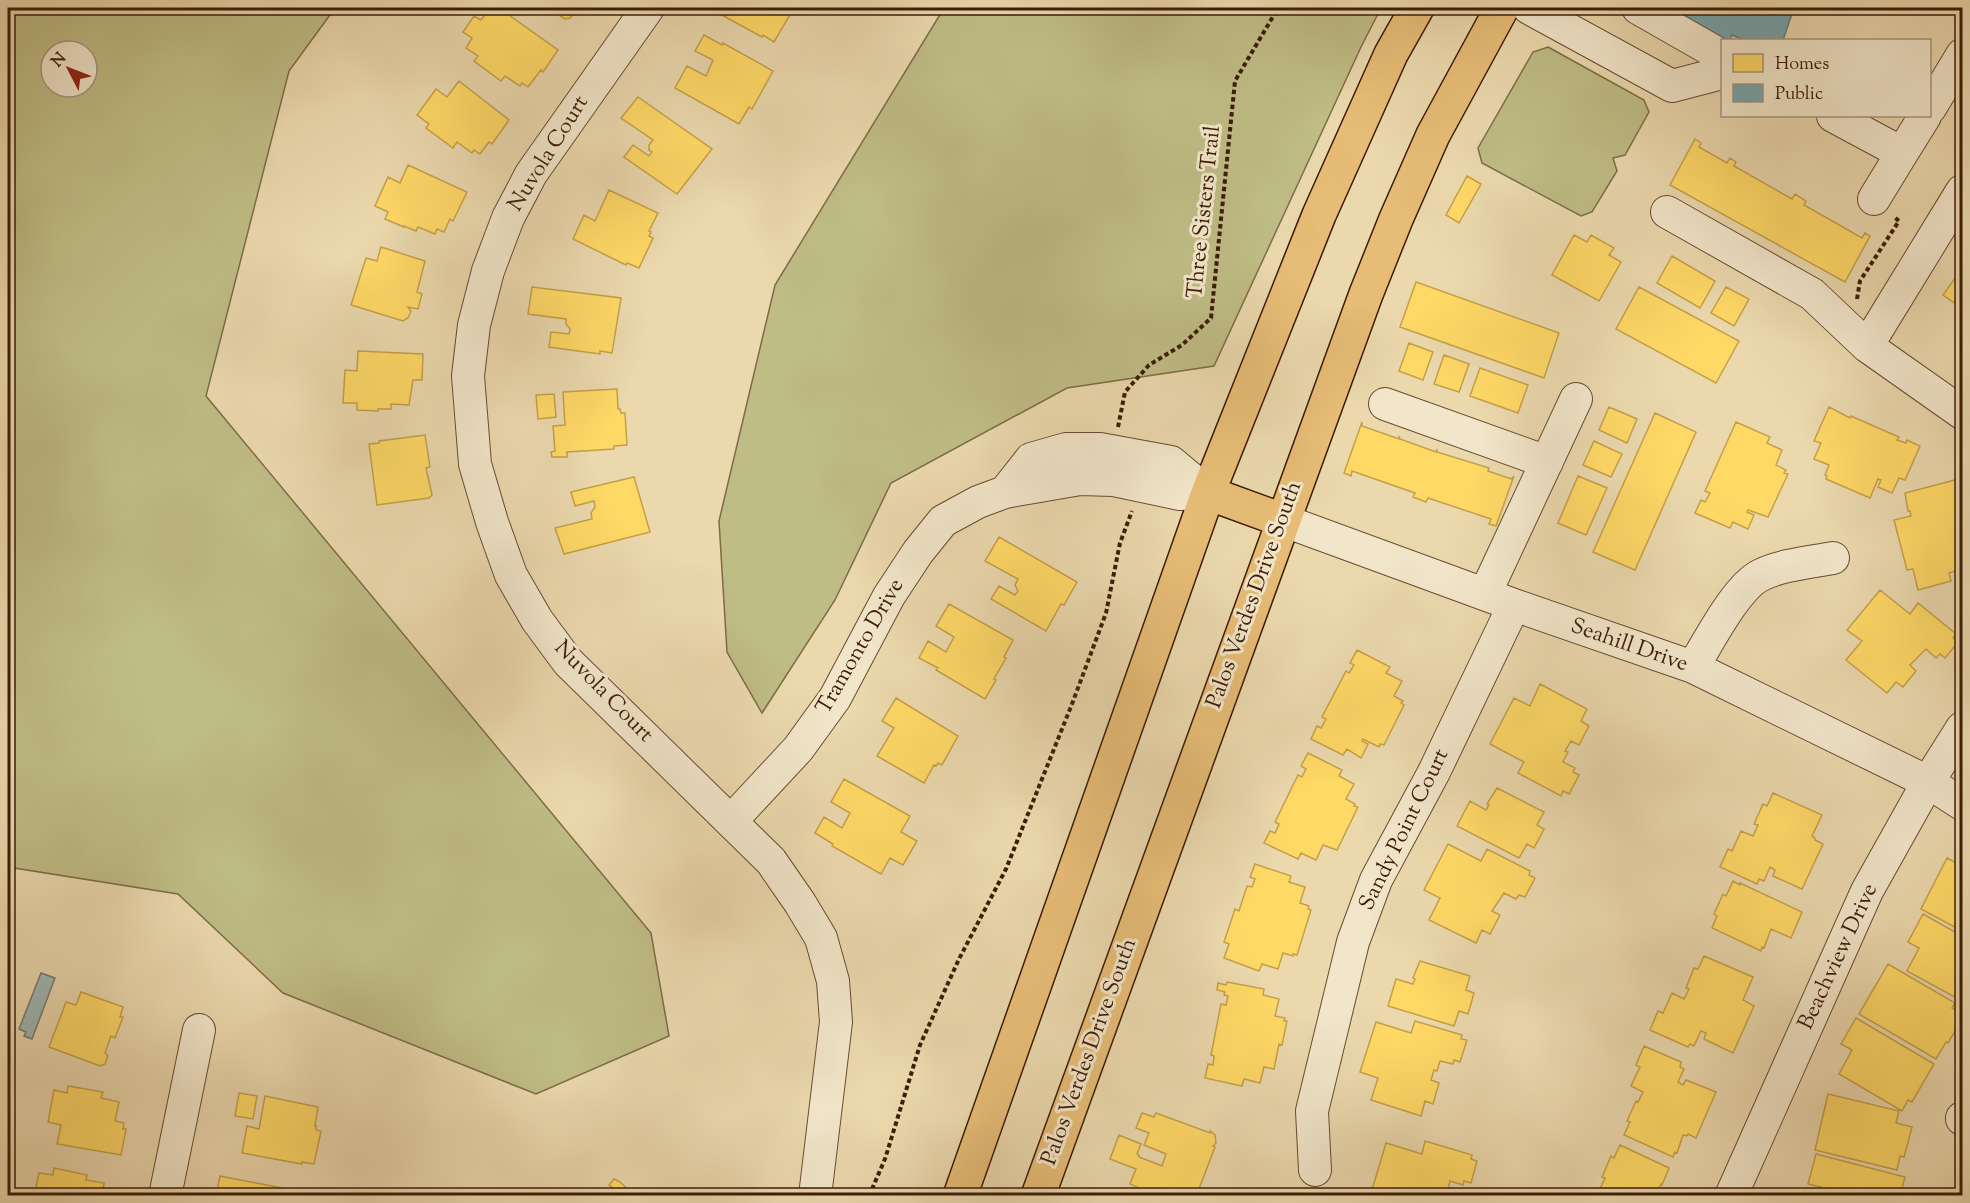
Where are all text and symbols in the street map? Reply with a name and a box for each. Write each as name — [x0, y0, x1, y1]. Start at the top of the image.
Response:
north arrow — [39, 39, 99, 99]
legend — [1721, 39, 1931, 117]
text: N — [47, 48, 73, 73]
text: Homes — [1775, 52, 1829, 78]
text: Public — [1775, 82, 1823, 108]
street label: Nuvola Court — [501, 89, 598, 218]
street label: Three Sisters Trail — [1180, 124, 1230, 300]
street label: Palos Verdes Drive South — [1199, 477, 1311, 713]
street label: Tramonto Drive — [809, 573, 913, 721]
street label: Seahill Drive — [1566, 611, 1692, 681]
street label: Nuvola Court — [546, 634, 661, 751]
street label: Sandy Point Court — [1352, 743, 1458, 916]
street label: Beachview Drive — [1791, 879, 1887, 1035]
street label: Palos Verdes Drive South — [1034, 934, 1146, 1170]

